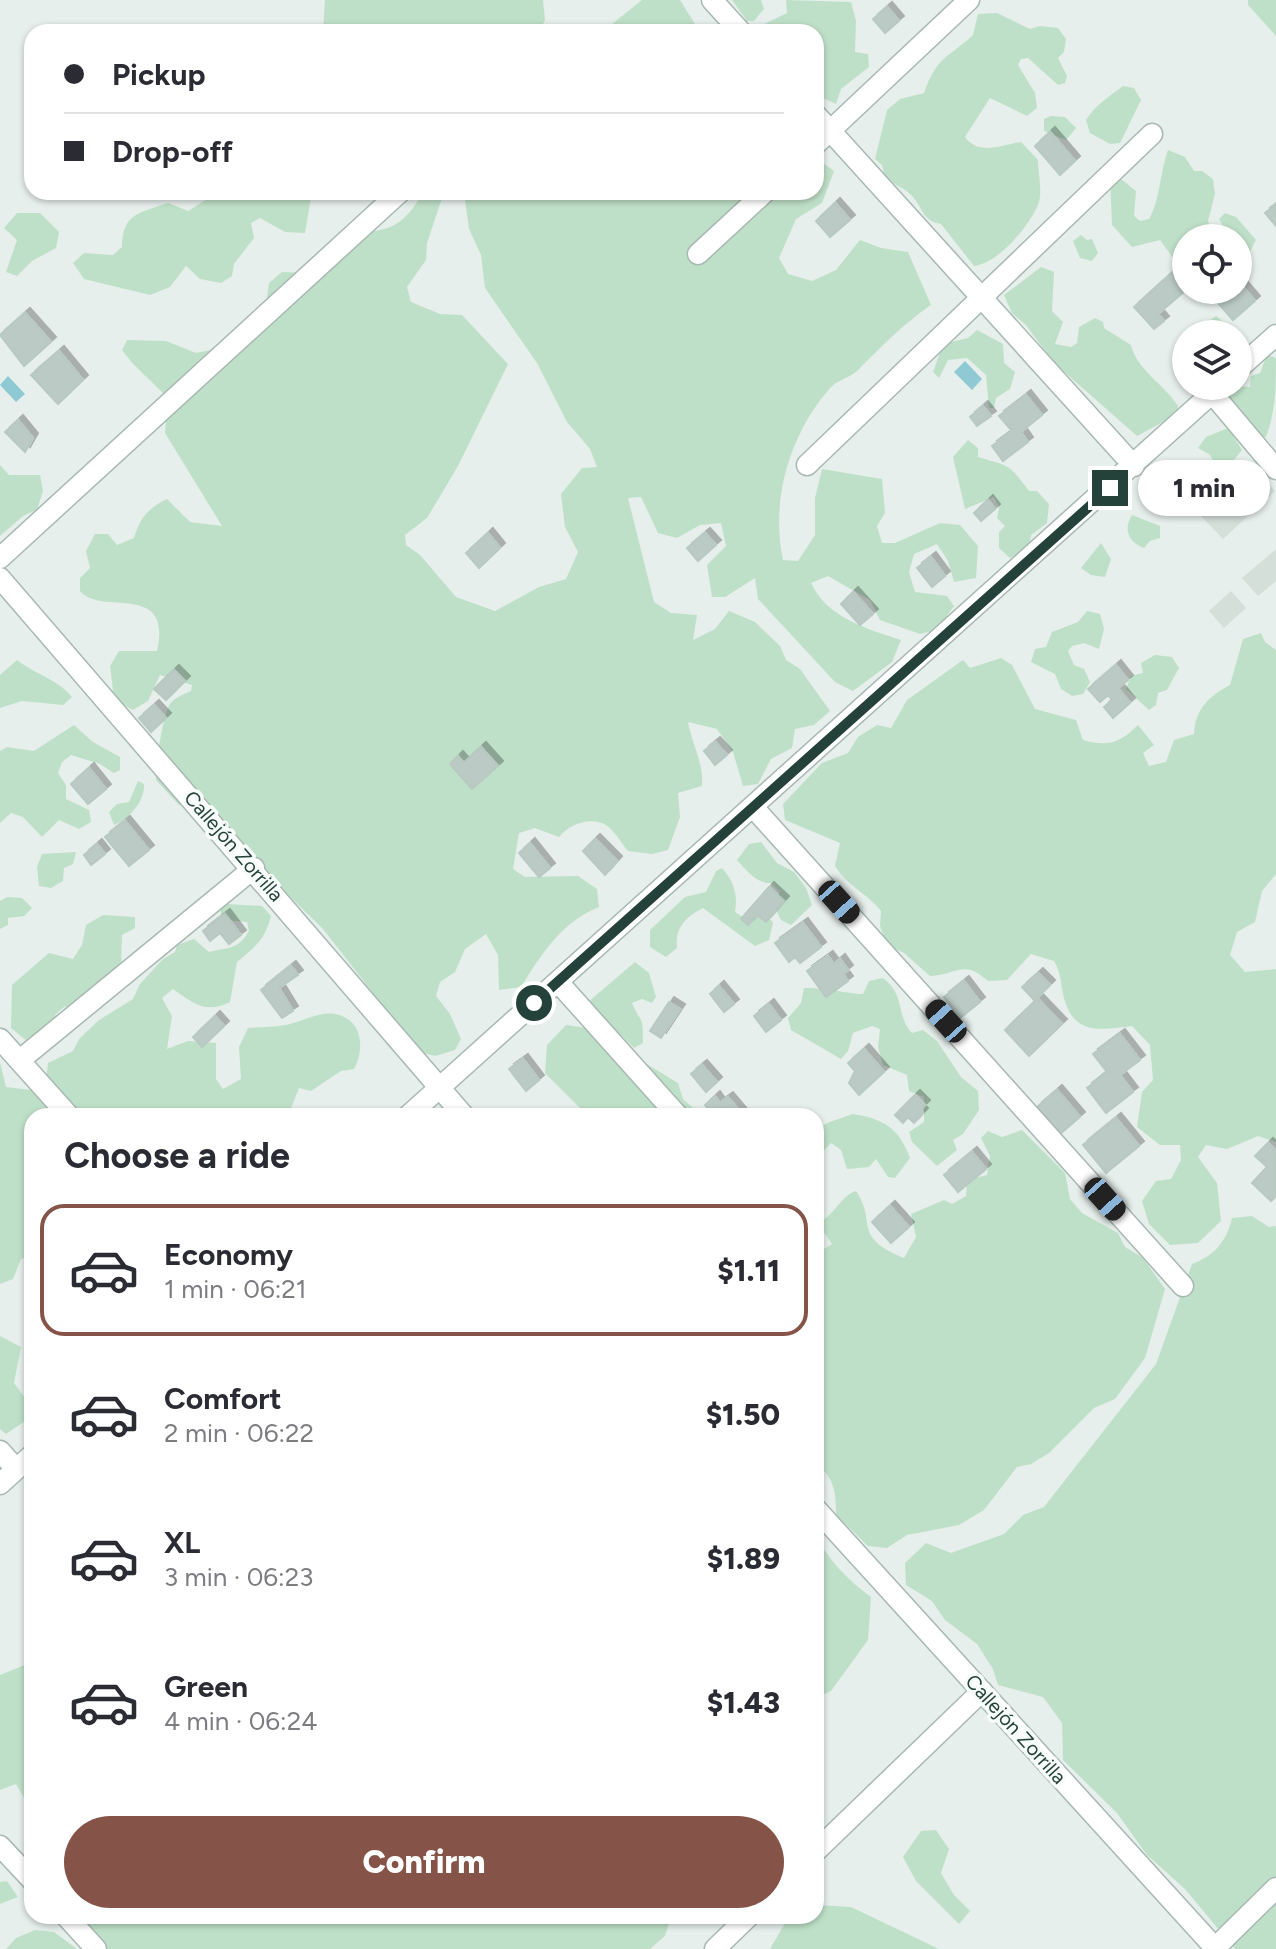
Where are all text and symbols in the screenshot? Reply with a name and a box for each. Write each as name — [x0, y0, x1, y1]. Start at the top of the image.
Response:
text: Pickup — [112, 56, 206, 93]
text: Drop-off — [112, 133, 233, 170]
map controls — [1172, 224, 1252, 400]
button: locate — [1172, 224, 1252, 304]
button: layers — [1172, 320, 1252, 400]
callout: 1 min — [1138, 460, 1270, 516]
route end — [1092, 470, 1128, 506]
text: 1 min — [1173, 472, 1235, 504]
street label: Callejón Zorrilla — [179, 786, 289, 906]
car — [814, 876, 864, 928]
route start — [516, 985, 552, 1021]
car — [921, 995, 971, 1047]
text: Choose a ride — [64, 1134, 290, 1177]
car — [1080, 1173, 1130, 1225]
icon: car — [68, 1234, 140, 1306]
text: Economy — [164, 1236, 293, 1273]
text: $1.11 — [717, 1252, 780, 1289]
text: 1 min · 06:21 — [164, 1273, 307, 1305]
icon: car — [68, 1378, 140, 1450]
text: Comfort — [164, 1380, 282, 1417]
text: $1.50 — [706, 1396, 780, 1433]
text: 2 min · 06:22 — [164, 1417, 314, 1449]
icon: car — [68, 1522, 140, 1594]
text: XL — [164, 1524, 200, 1561]
text: $1.89 — [707, 1540, 780, 1577]
text: 3 min · 06:23 — [164, 1561, 313, 1593]
icon: car — [68, 1666, 140, 1738]
text: Green — [164, 1668, 248, 1705]
street label: Callejón Zorrilla — [961, 1669, 1071, 1789]
text: $1.43 — [707, 1684, 780, 1721]
text: 4 min · 06:24 — [164, 1705, 317, 1737]
button: Confirm — [64, 1816, 784, 1908]

